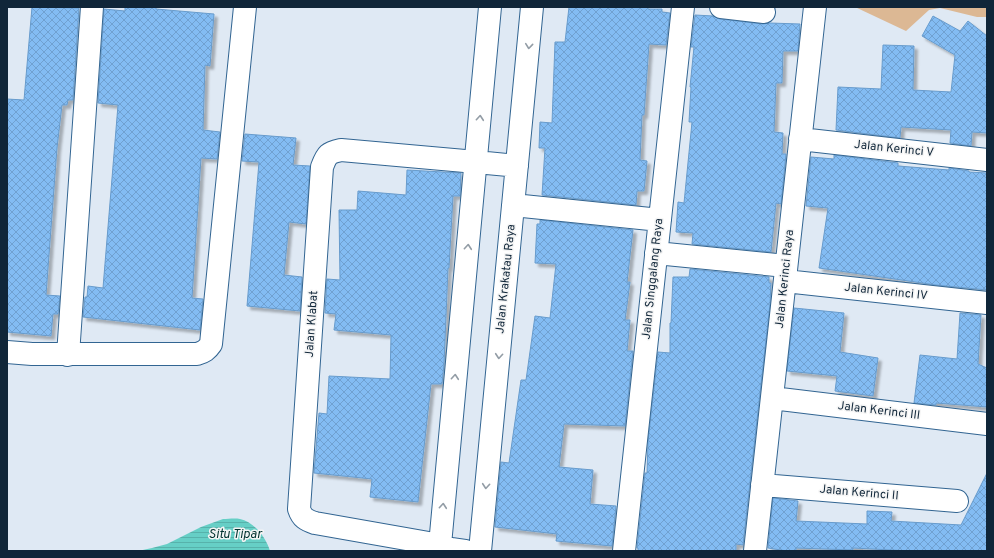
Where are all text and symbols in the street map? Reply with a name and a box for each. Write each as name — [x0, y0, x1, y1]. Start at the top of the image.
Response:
one-way arrow — [524, 43, 533, 49]
one-way arrow — [475, 115, 484, 121]
street label: Jalan Kerinci V — [853, 137, 935, 161]
street label: Jalan Singgalang Raya — [639, 218, 667, 340]
street label: Jalan Krakatau Raya — [492, 224, 520, 334]
street label: Jalan Kerinci Raya — [772, 229, 798, 329]
one-way arrow — [463, 244, 472, 250]
street label: Jalan Kerinci IV — [843, 280, 929, 304]
street label: Jalan Klabat — [302, 290, 322, 358]
one-way arrow — [494, 353, 503, 359]
one-way arrow — [451, 374, 460, 380]
street label: Jalan Kerinci III — [837, 398, 921, 424]
street label: Jalan Kerinci II — [819, 482, 899, 504]
one-way arrow — [482, 483, 491, 489]
one-way arrow — [439, 503, 448, 509]
water label: Situ Tipar — [208, 527, 263, 543]

